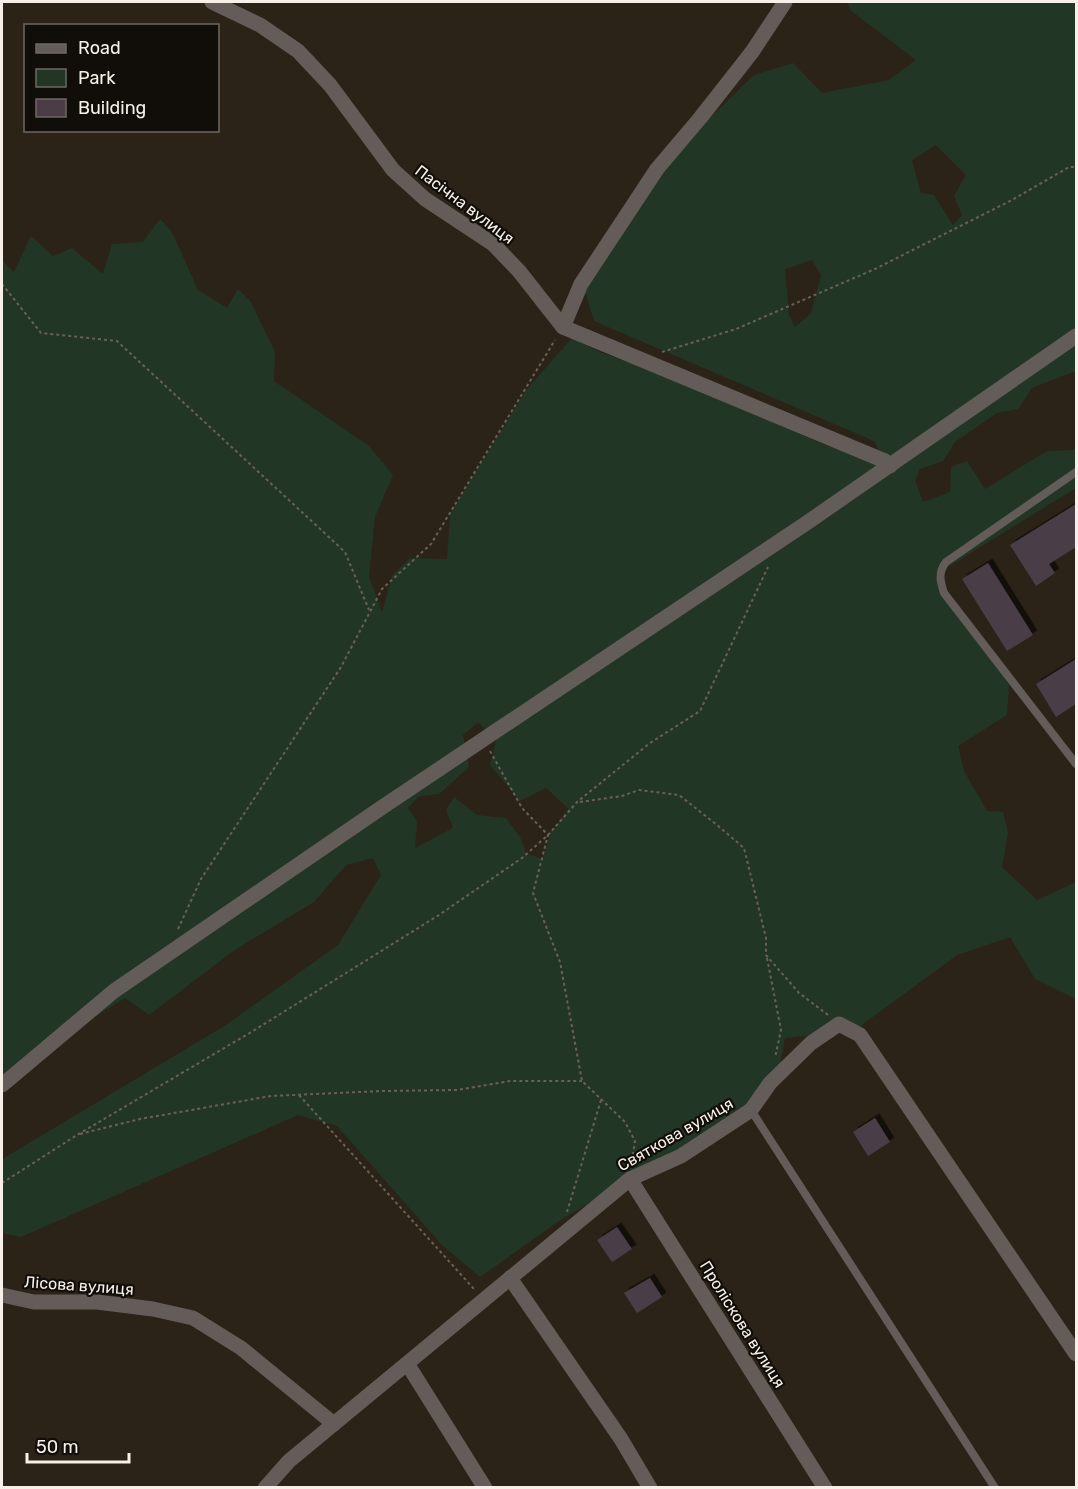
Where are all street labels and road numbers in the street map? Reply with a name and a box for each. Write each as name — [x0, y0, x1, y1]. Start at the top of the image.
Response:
street label: Пасічна вулиця — [411, 161, 518, 248]
street label: Святкова вулиця — [614, 1094, 737, 1175]
street label: Проліскова вулиця — [696, 1257, 789, 1391]
street label: Лісова вулиця — [24, 1272, 134, 1299]

